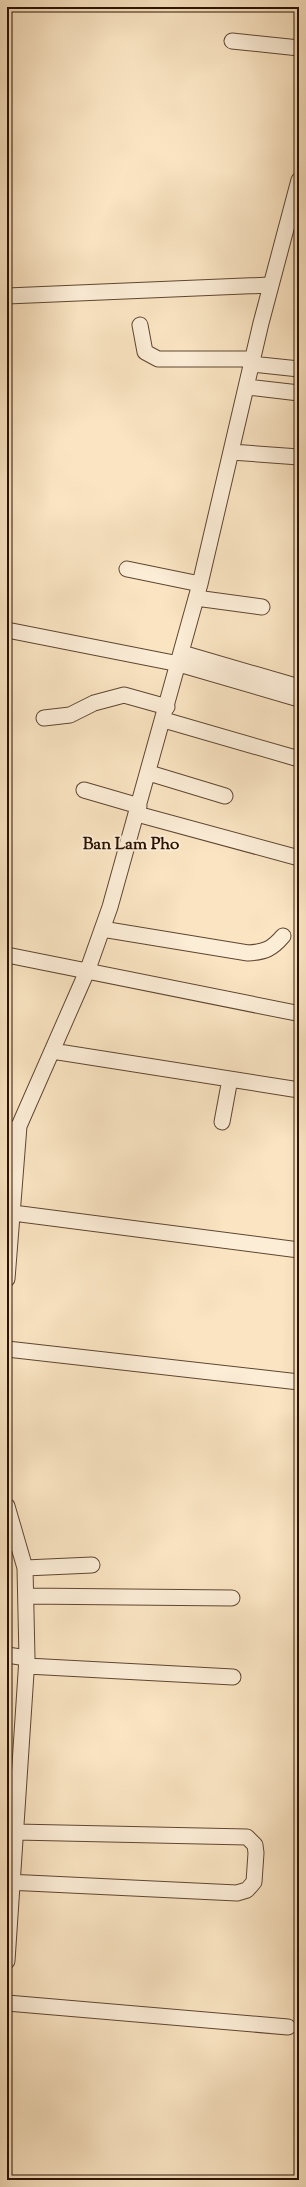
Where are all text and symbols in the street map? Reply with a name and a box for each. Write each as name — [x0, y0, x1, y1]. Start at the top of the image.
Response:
district label: Ban Lam Pho — [83, 833, 179, 857]

